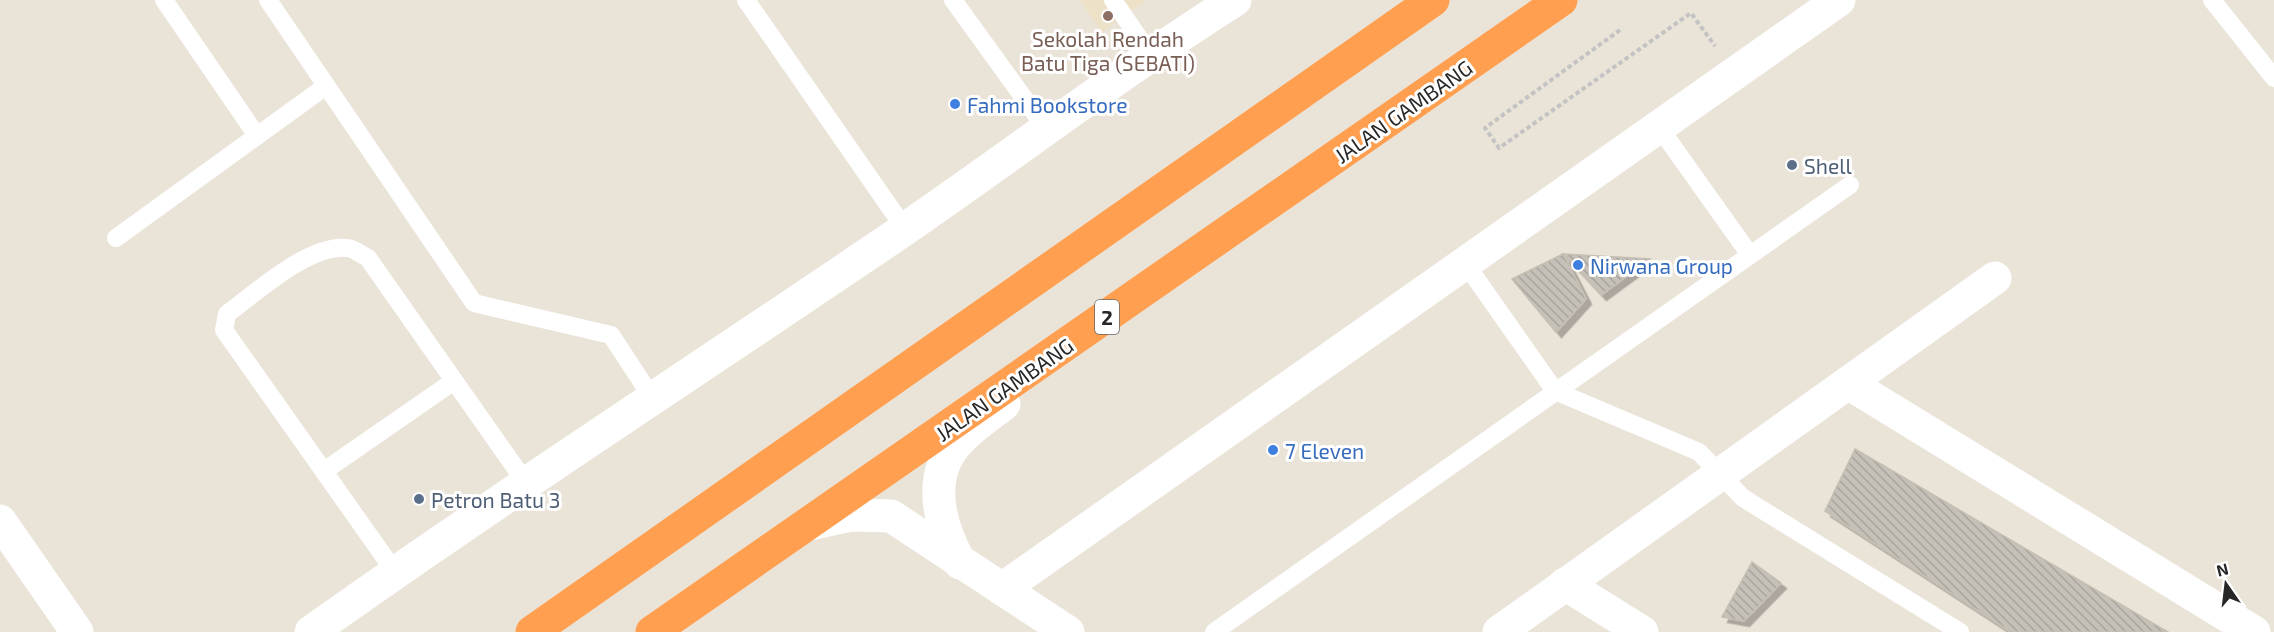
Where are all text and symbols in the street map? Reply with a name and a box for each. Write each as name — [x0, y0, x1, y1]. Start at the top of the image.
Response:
marker: Sekolah Rendah Batu Tiga (SEBATI) — [1101, 9, 1115, 23]
place label: Sekolah Rendah Batu Tiga (SEBATI) — [1021, 26, 1195, 75]
street label: JALAN GAMBANG — [1329, 54, 1477, 168]
place label: Fahmi Bookstore — [967, 92, 1127, 117]
marker: Fahmi Bookstore — [948, 97, 962, 111]
place label: Shell — [1804, 153, 1852, 178]
marker: Shell — [1785, 158, 1799, 172]
place label: Nirwana Group — [1590, 253, 1733, 278]
marker: Nirwana Group — [1571, 258, 1585, 272]
road number: 2 — [1095, 300, 1119, 334]
street label: JALAN GAMBANG — [930, 332, 1078, 446]
place label: 7 Eleven — [1285, 438, 1364, 463]
marker: 7 Eleven — [1266, 443, 1280, 457]
place label: Petron Batu 3 — [431, 487, 560, 512]
marker: Petron Batu 3 — [412, 492, 426, 506]
north arrow — [2196, 554, 2256, 614]
text: N — [2214, 558, 2230, 580]

